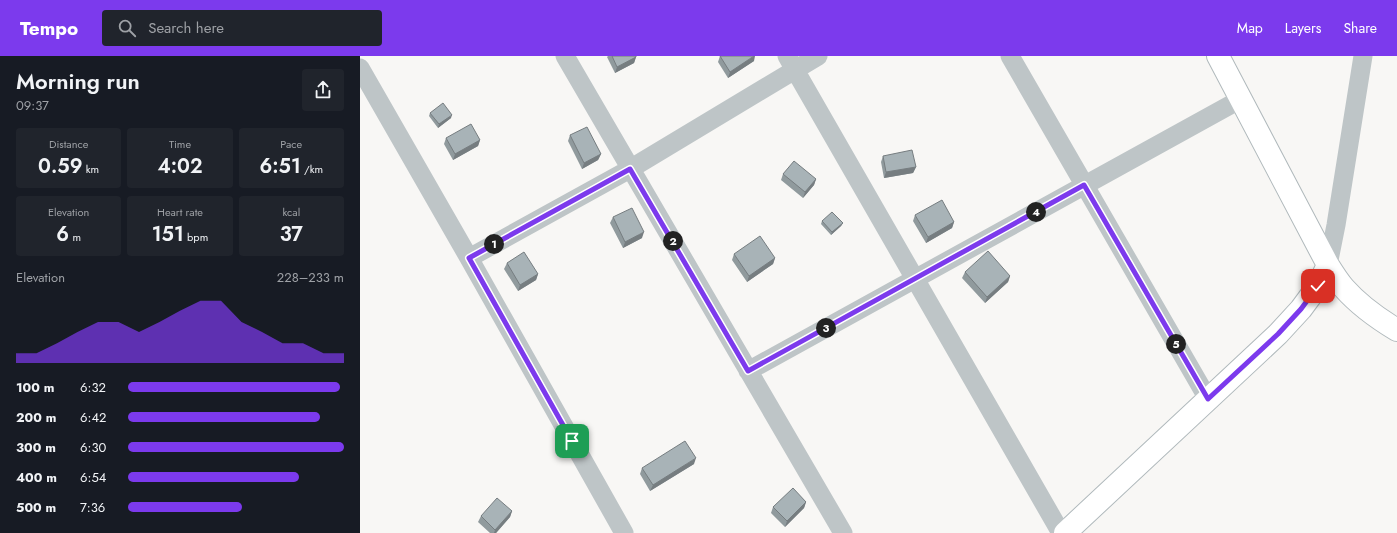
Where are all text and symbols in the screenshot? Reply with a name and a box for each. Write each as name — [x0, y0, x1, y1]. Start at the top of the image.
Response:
search box — [102, 10, 382, 46]
text: Tempo — [20, 15, 78, 42]
icon: search — [116, 17, 138, 39]
text: Search here — [148, 17, 224, 39]
text: Map — [1237, 18, 1263, 38]
text: Layers — [1285, 18, 1321, 38]
text: Share — [1343, 18, 1377, 38]
text: Morning run — [16, 65, 140, 97]
button: share — [302, 69, 344, 111]
text: 09:37 — [16, 96, 49, 115]
text: Distance — [49, 136, 88, 152]
text: Time — [169, 136, 191, 152]
text: Pace — [280, 136, 302, 152]
text: 0.59 — [38, 152, 82, 181]
text: 4:02 — [158, 152, 202, 181]
text: 6:51 — [259, 152, 301, 181]
text: km — [82, 161, 99, 177]
text: /km — [301, 161, 323, 177]
pin: 4 — [1026, 202, 1046, 222]
text: Elevation — [48, 204, 89, 220]
text: Heart rate — [157, 204, 203, 220]
text: kcal — [282, 204, 300, 220]
text: 4 — [1032, 204, 1040, 220]
text: 6 — [56, 220, 69, 249]
text: 151 — [152, 220, 184, 249]
text: 37 — [280, 220, 303, 249]
text: m — [69, 229, 81, 245]
text: bpm — [184, 229, 208, 245]
pin: 2 — [663, 231, 683, 251]
text: 2 — [669, 233, 677, 249]
pin: 1 — [484, 234, 504, 254]
text: 1 — [491, 236, 497, 252]
text: Elevation — [16, 268, 65, 287]
text: 228–233 m — [277, 268, 344, 287]
pin — [1301, 269, 1335, 303]
icon: check — [1307, 275, 1329, 297]
pin: 3 — [816, 318, 836, 338]
text: 3 — [823, 320, 829, 336]
pin: 5 — [1166, 334, 1186, 354]
text: 5 — [1172, 336, 1180, 352]
text: 100 m — [16, 378, 54, 397]
text: 6:32 — [80, 378, 106, 397]
text: 200 m — [16, 408, 56, 427]
text: 6:42 — [80, 408, 106, 427]
pin — [555, 424, 589, 458]
icon: arrive — [561, 430, 583, 452]
text: 300 m — [16, 438, 56, 457]
text: 6:30 — [80, 438, 106, 457]
text: 400 m — [16, 468, 57, 487]
text: 6:54 — [80, 468, 106, 487]
text: 500 m — [16, 498, 56, 517]
text: 7:36 — [80, 498, 105, 517]

